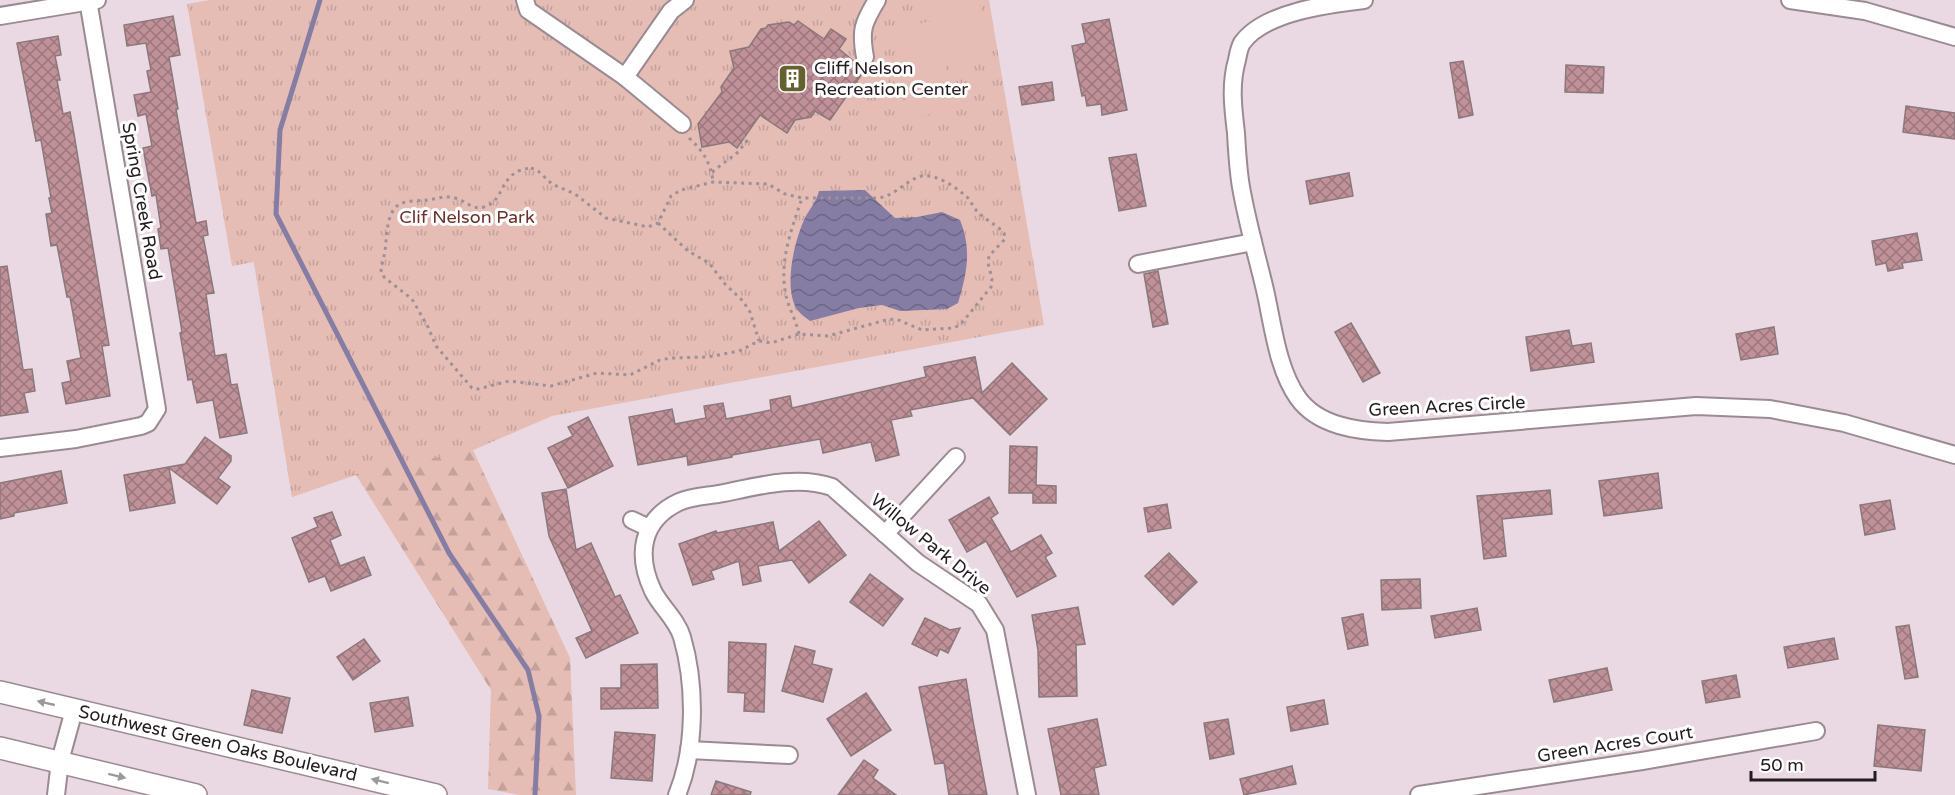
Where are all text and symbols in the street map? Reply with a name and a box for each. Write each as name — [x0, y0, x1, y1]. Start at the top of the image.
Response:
place label: Cliff Nelson Recreation Center — [814, 57, 968, 100]
building icon: Cliff Nelson Recreation Center — [777, 62, 809, 94]
street label: Spring Creek Road — [117, 120, 167, 282]
park label: Clif Nelson Park — [399, 206, 535, 228]
street label: Green Acres Circle — [1368, 391, 1526, 421]
street label: Willow Park Drive — [866, 489, 996, 599]
one-way arrow — [37, 698, 56, 708]
street label: Southwest Green Oaks Boulevard — [76, 700, 360, 786]
street label: Green Acres Court — [1536, 721, 1694, 767]
scale bar — [1751, 744, 1876, 782]
text: 50 m — [1760, 754, 1804, 776]
one-way arrow — [108, 771, 126, 781]
one-way arrow — [370, 775, 389, 785]

